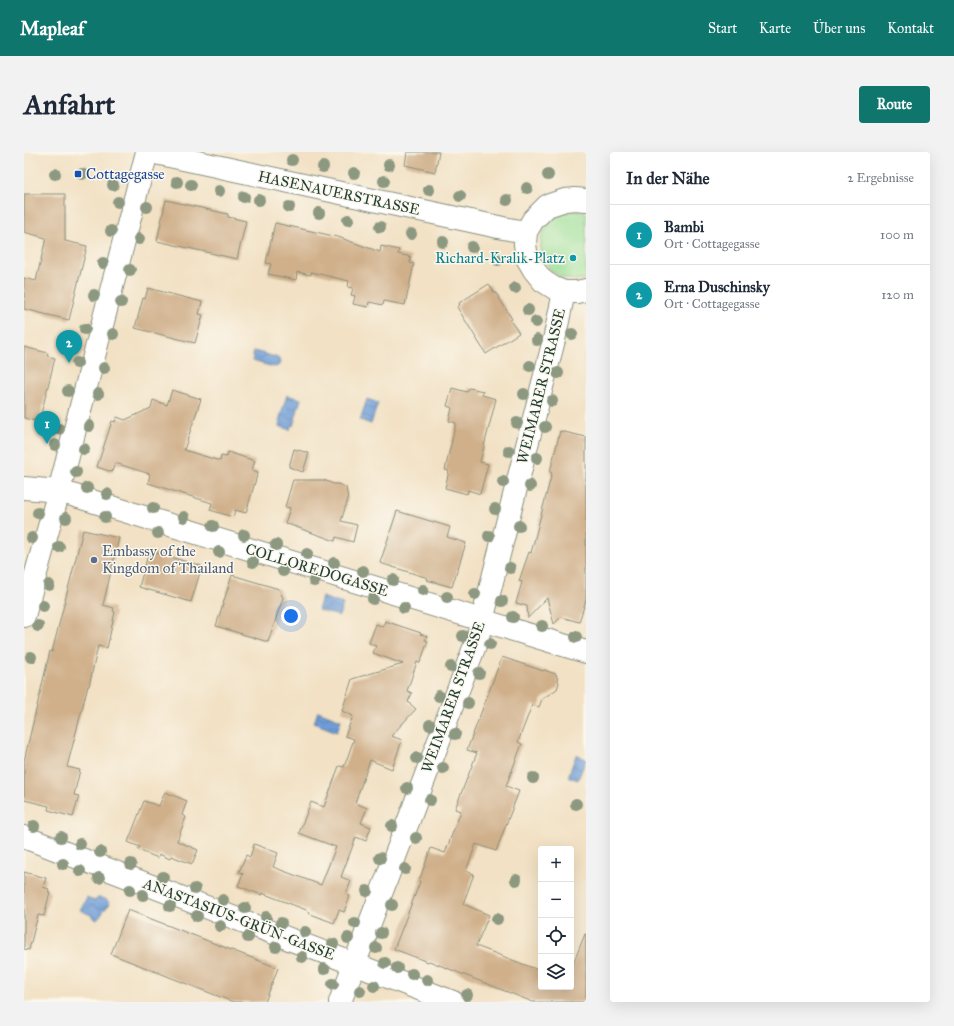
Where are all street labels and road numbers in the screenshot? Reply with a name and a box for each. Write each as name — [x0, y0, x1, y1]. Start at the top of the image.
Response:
street label: HASENAUERSTRASSE — [256, 167, 422, 219]
street label: WEIMARER STRASSE — [513, 306, 569, 466]
street label: COLLOREDOGASSE — [243, 540, 391, 600]
street label: WEIMARER STRASSE — [417, 619, 489, 775]
street label: ANASTASIUS-GRÜN-GASSE — [140, 873, 338, 964]

